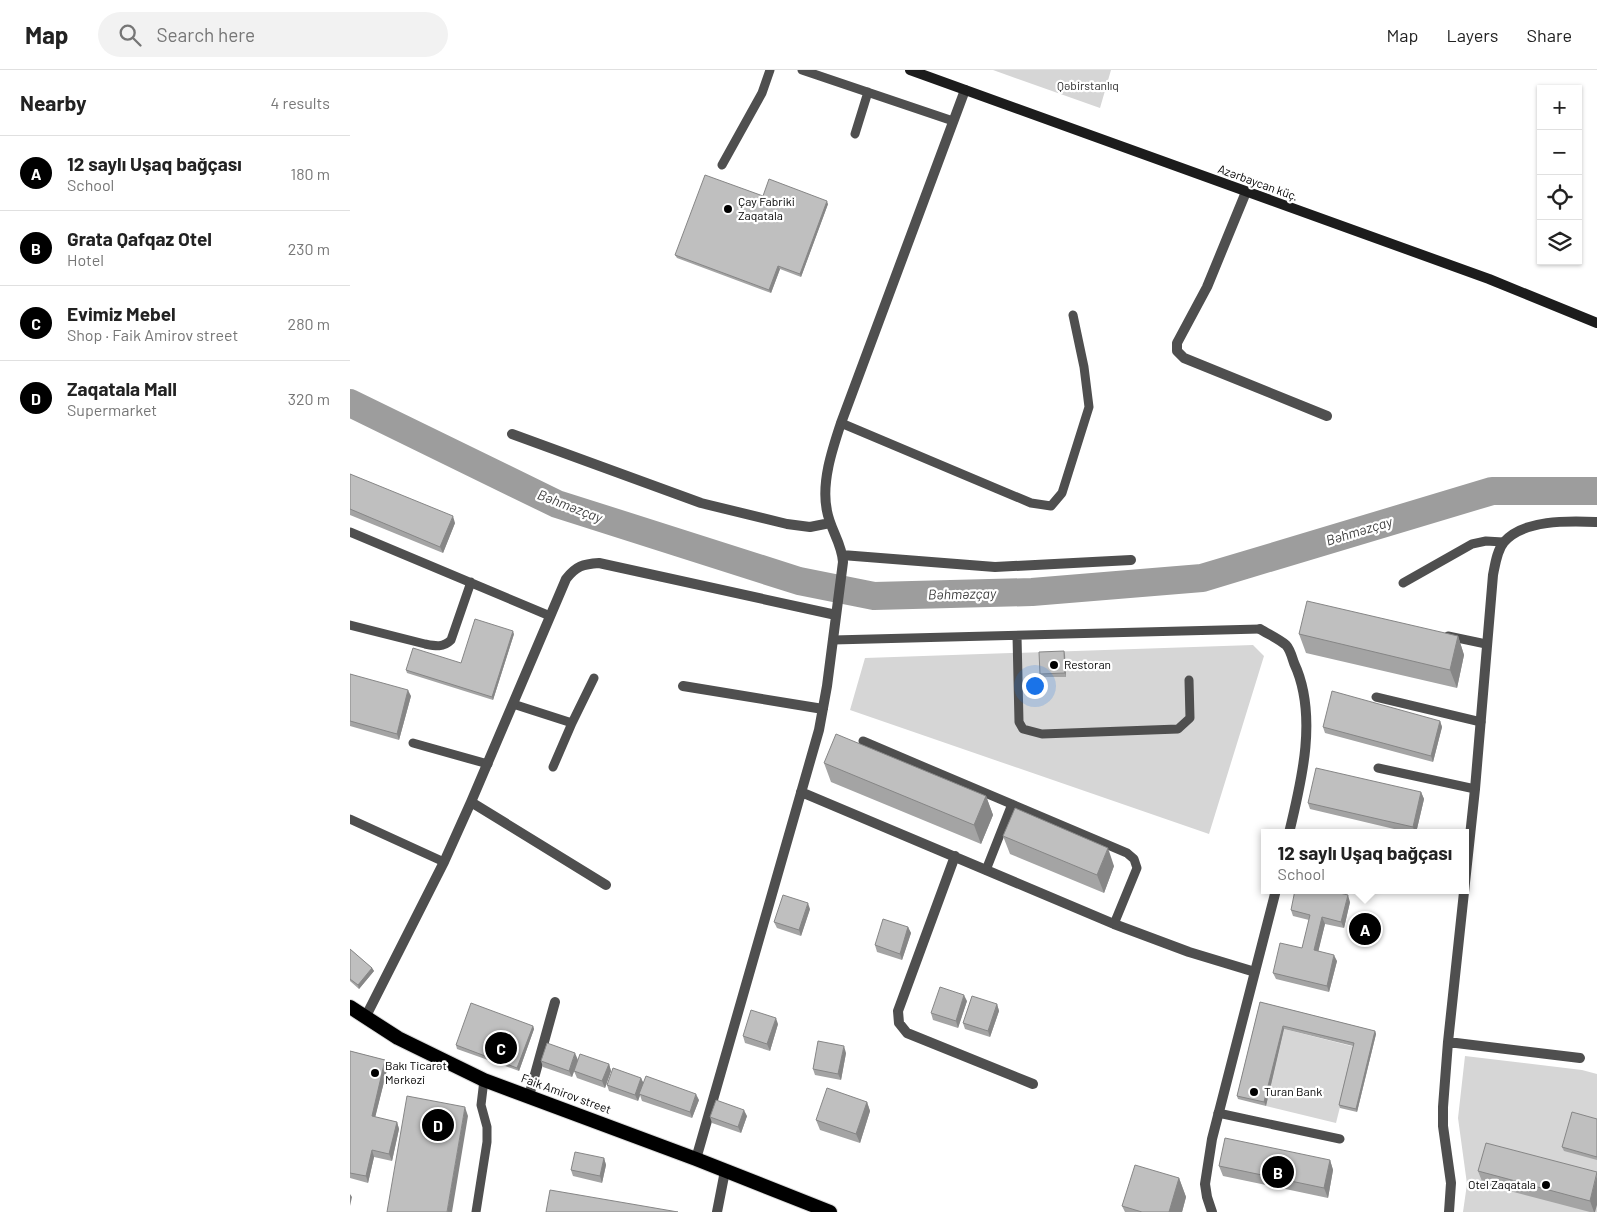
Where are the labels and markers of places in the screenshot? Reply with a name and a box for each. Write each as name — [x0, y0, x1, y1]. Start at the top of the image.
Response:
place label: Çay Fabriki Zaqatala — [738, 194, 795, 222]
marker: Çay Fabriki Zaqatala — [722, 203, 734, 215]
place label: Restoran — [1064, 657, 1111, 671]
marker: Restoran — [1048, 659, 1060, 671]
pin: A — [1349, 910, 1381, 948]
pin: C — [485, 1029, 517, 1067]
place label: Bakı Ticarət Mərkəzi — [385, 1058, 447, 1086]
marker: Bakı Ticarət Mərkəzi — [369, 1067, 381, 1079]
place label: Turan Bank — [1264, 1084, 1322, 1098]
marker: Turan Bank — [1248, 1086, 1260, 1098]
pin: D — [422, 1106, 454, 1144]
pin: B — [1262, 1153, 1294, 1191]
place label: Otel Zaqatala — [1468, 1177, 1536, 1191]
marker: Otel Zaqatala — [1540, 1179, 1552, 1191]

